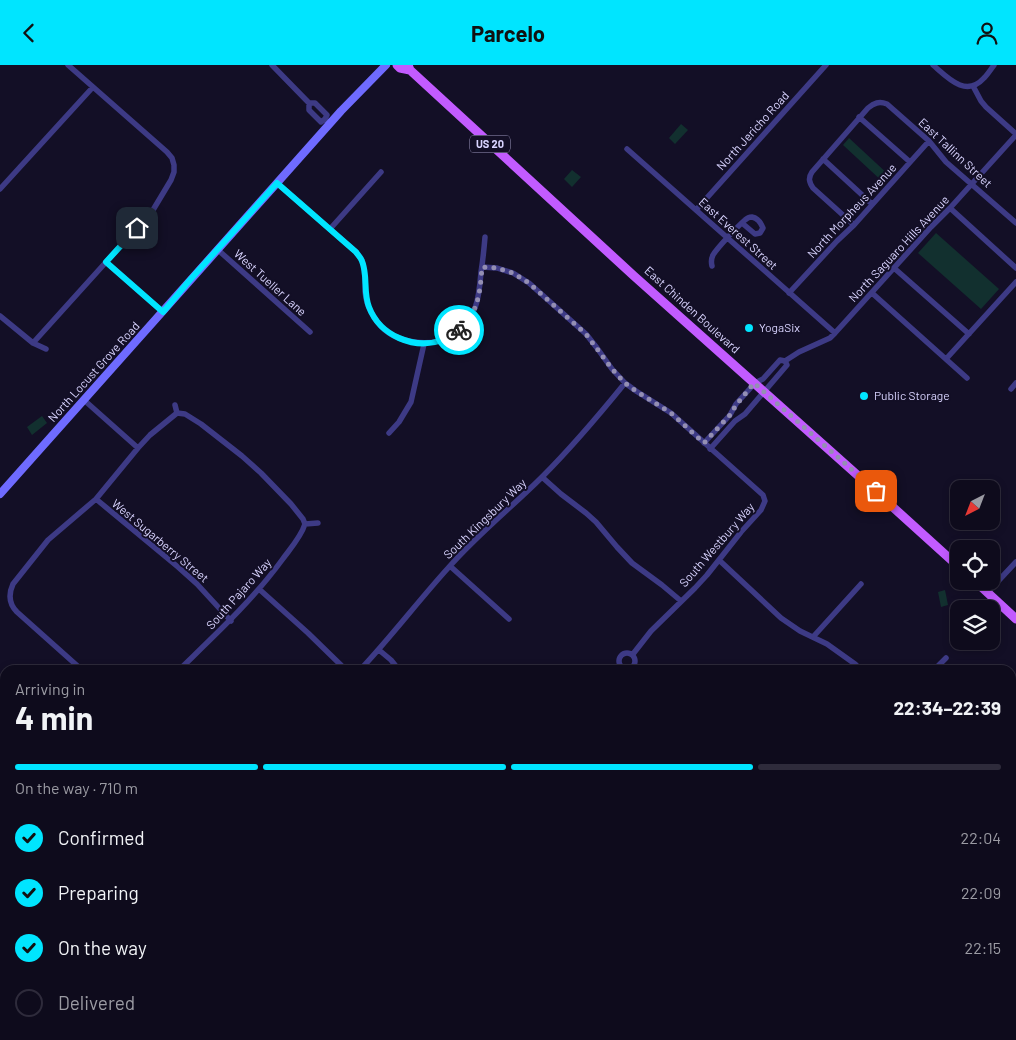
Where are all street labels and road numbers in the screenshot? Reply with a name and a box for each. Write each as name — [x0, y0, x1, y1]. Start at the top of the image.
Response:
street label: North Jericho Road — [713, 88, 791, 173]
street label: East Tallinn Street — [916, 115, 995, 190]
road number: US 20 — [470, 135, 510, 153]
street label: North Morpheus Avenue — [804, 160, 899, 260]
street label: North Saguaro Hills Avenue — [845, 192, 951, 304]
street label: East Everest Street — [696, 194, 781, 272]
street label: West Tueller Lane — [232, 246, 310, 318]
street label: East Chinden Boulevard — [642, 263, 743, 356]
street label: North Locust Grove Road — [45, 318, 142, 424]
street label: South Kingsbury Way — [440, 475, 529, 561]
street label: West Sugarberry Street — [110, 496, 212, 585]
street label: South Westbury Way — [676, 499, 757, 589]
street label: South Pajaro Way — [203, 555, 274, 632]

